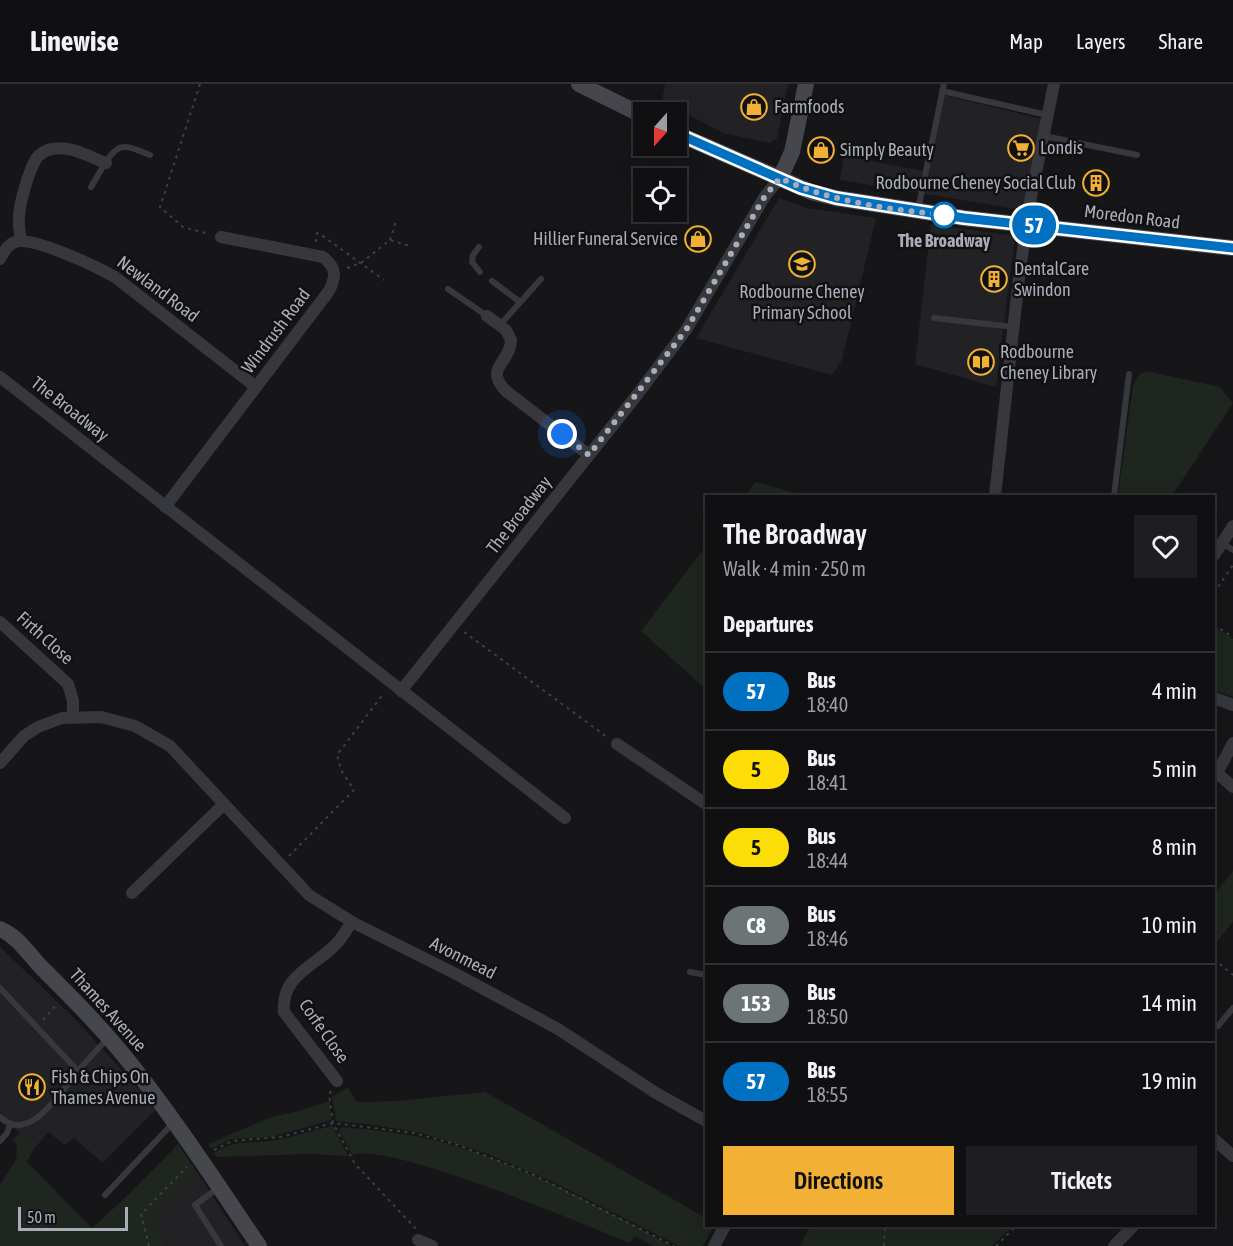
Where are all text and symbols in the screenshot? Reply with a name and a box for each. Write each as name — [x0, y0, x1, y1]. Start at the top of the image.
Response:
text: Linewise — [30, 25, 119, 57]
text: Map — [1009, 29, 1043, 53]
text: Layers — [1076, 29, 1126, 53]
text: Share — [1159, 29, 1203, 53]
shop icon: Farmfoods — [739, 92, 769, 122]
place label: Farmfoods — [774, 96, 844, 117]
north arrow — [633, 102, 687, 156]
map controls — [633, 102, 687, 222]
supermarket icon: Londis — [1006, 133, 1036, 163]
shop icon: Simply Beauty — [806, 135, 836, 165]
place label: Londis — [1040, 137, 1083, 158]
place label: Simply Beauty — [840, 139, 934, 160]
button: locate — [633, 168, 687, 222]
building icon: Rodbourne Cheney Social Club — [1081, 168, 1111, 198]
place label: Rodbourne Cheney Social Club — [876, 172, 1076, 193]
street label: Moredon Road — [1083, 200, 1181, 233]
marker: The Broadway — [931, 202, 957, 228]
line badge: 57 — [1007, 206, 1061, 244]
text: 57 — [1024, 213, 1044, 237]
shop icon: Hillier Funeral Service — [683, 224, 713, 254]
place label: Hillier Funeral Service — [533, 228, 678, 249]
place label: The Broadway — [898, 230, 991, 251]
school or university icon: Rodbourne Cheney Primary School — [787, 249, 817, 279]
street label: Newland Road — [113, 251, 203, 326]
place label: DentalCare Swindon — [1014, 258, 1089, 300]
building icon: DentalCare Swindon — [979, 264, 1009, 294]
place label: Rodbourne Cheney Primary School — [739, 281, 865, 323]
street label: Windrush Road — [237, 284, 314, 377]
place label: Rodbourne Cheney Library — [1000, 341, 1097, 383]
library icon: Rodbourne Cheney Library — [966, 347, 996, 377]
street label: The Broadway — [27, 372, 113, 445]
your location — [547, 419, 577, 449]
street label: The Broadway — [482, 472, 555, 558]
button: heart — [1134, 515, 1197, 578]
text: The Broadway — [723, 518, 867, 550]
text: Walk · 4 min · 250 m — [723, 557, 866, 580]
street label: Firth Close — [13, 607, 78, 668]
text: Departures — [723, 611, 813, 637]
text: Bus — [807, 667, 836, 693]
text: 4 min — [1152, 678, 1197, 704]
text: 57 — [746, 679, 766, 703]
text: 18:40 — [807, 693, 848, 716]
text: Bus — [807, 745, 836, 771]
text: 5 min — [1152, 756, 1197, 782]
text: 5 — [751, 757, 761, 781]
text: 18:41 — [807, 771, 848, 794]
text: Bus — [807, 823, 836, 849]
text: 8 min — [1152, 834, 1197, 860]
text: 5 — [751, 835, 761, 859]
text: 18:44 — [807, 849, 848, 872]
text: Bus — [807, 901, 836, 927]
text: 10 min — [1142, 912, 1197, 938]
text: C8 — [746, 913, 766, 937]
text: 18:46 — [807, 927, 848, 950]
street label: Avonmead — [427, 932, 500, 983]
street label: Thames Avenue — [66, 964, 151, 1055]
text: Bus — [807, 979, 836, 1005]
text: 14 min — [1142, 990, 1197, 1016]
text: 153 — [741, 991, 771, 1015]
street label: Corfe Close — [295, 995, 354, 1067]
text: 18:50 — [807, 1005, 848, 1028]
text: Bus — [807, 1057, 836, 1083]
place label: Fish & Chips On Thames Avenue — [51, 1066, 155, 1108]
text: 19 min — [1142, 1068, 1197, 1094]
text: 57 — [746, 1069, 766, 1093]
restaurant icon: Fish & Chips On Thames Avenue — [17, 1072, 47, 1102]
text: 18:55 — [807, 1083, 848, 1106]
button: Directions — [723, 1146, 954, 1215]
button: Tickets — [966, 1146, 1197, 1215]
scale bar — [18, 1204, 128, 1232]
text: 50 m — [27, 1208, 56, 1226]

